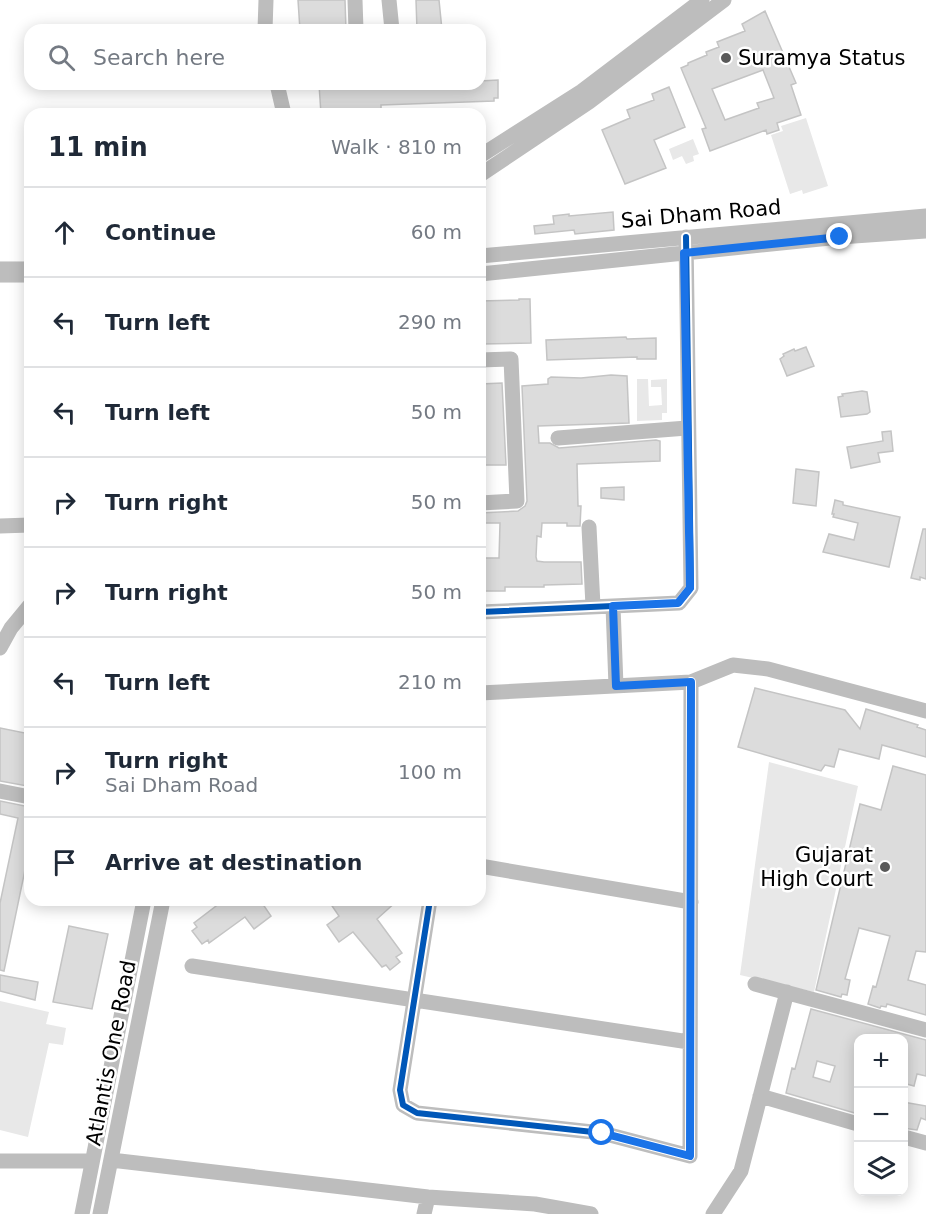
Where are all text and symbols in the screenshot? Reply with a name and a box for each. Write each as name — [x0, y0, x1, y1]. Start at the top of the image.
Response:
search box — [24, 24, 486, 90]
icon: search — [45, 41, 78, 74]
text: Search here — [93, 45, 225, 70]
place label: Suramya Status — [738, 46, 906, 70]
marker: Suramya Status — [719, 51, 733, 65]
text: 11 min — [48, 132, 148, 162]
text: Walk · 810 m — [331, 135, 462, 159]
street label: Sai Dham Road — [620, 195, 782, 233]
icon: ahead — [48, 216, 81, 249]
text: Continue — [105, 220, 216, 245]
text: 60 m — [411, 220, 462, 244]
route end — [826, 223, 852, 249]
icon: left — [48, 306, 81, 339]
text: Turn left — [105, 310, 210, 335]
text: 290 m — [398, 310, 462, 334]
icon: left — [48, 396, 81, 429]
text: Turn left — [105, 400, 210, 425]
text: 50 m — [411, 400, 462, 424]
icon: right — [48, 486, 81, 519]
text: Turn right — [105, 490, 228, 515]
text: 50 m — [411, 490, 462, 514]
icon: right — [48, 576, 81, 609]
text: Turn right — [105, 580, 228, 605]
text: 50 m — [411, 580, 462, 604]
icon: left — [48, 666, 81, 699]
text: Turn left — [105, 670, 210, 695]
text: 210 m — [398, 670, 462, 694]
text: Turn right — [105, 748, 228, 773]
icon: right — [48, 756, 81, 789]
text: 100 m — [398, 760, 462, 784]
text: Sai Dham Road — [105, 773, 258, 797]
place label: Gujarat High Court — [760, 843, 873, 891]
icon: arrive — [48, 846, 81, 879]
text: Arrive at destination — [105, 850, 362, 875]
marker: Gujarat High Court — [878, 860, 892, 874]
street label: Atlantis One Road — [81, 958, 141, 1148]
map controls — [854, 1034, 908, 1196]
button: + — [854, 1034, 908, 1088]
button: − — [854, 1088, 908, 1142]
route start — [588, 1119, 614, 1145]
button: layers — [854, 1142, 908, 1196]

